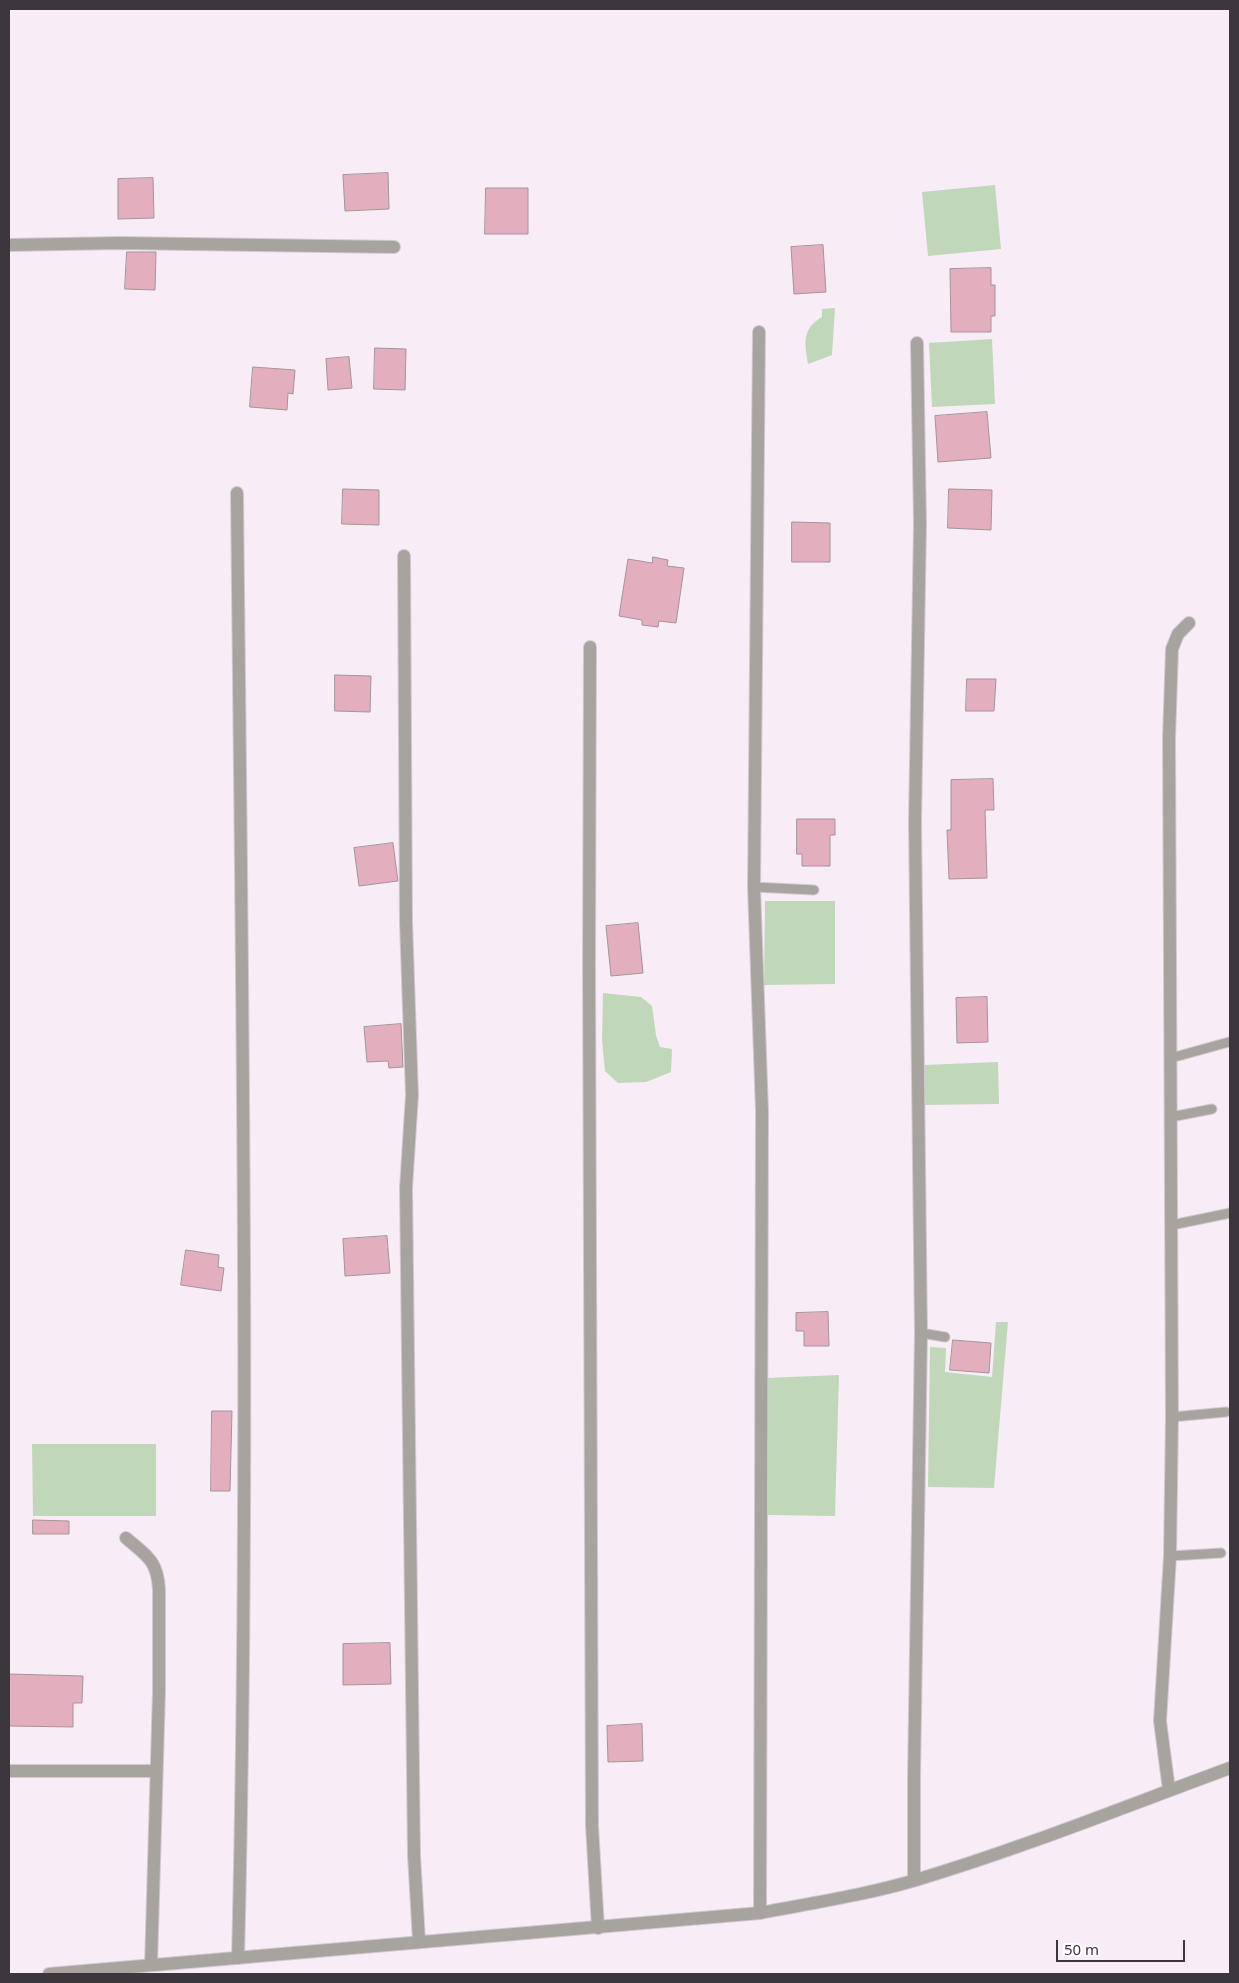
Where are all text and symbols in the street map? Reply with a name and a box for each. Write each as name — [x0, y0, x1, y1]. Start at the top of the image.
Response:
scale bar — [1059, 1930, 1188, 1962]
text: 50 m — [1064, 1939, 1099, 1959]

